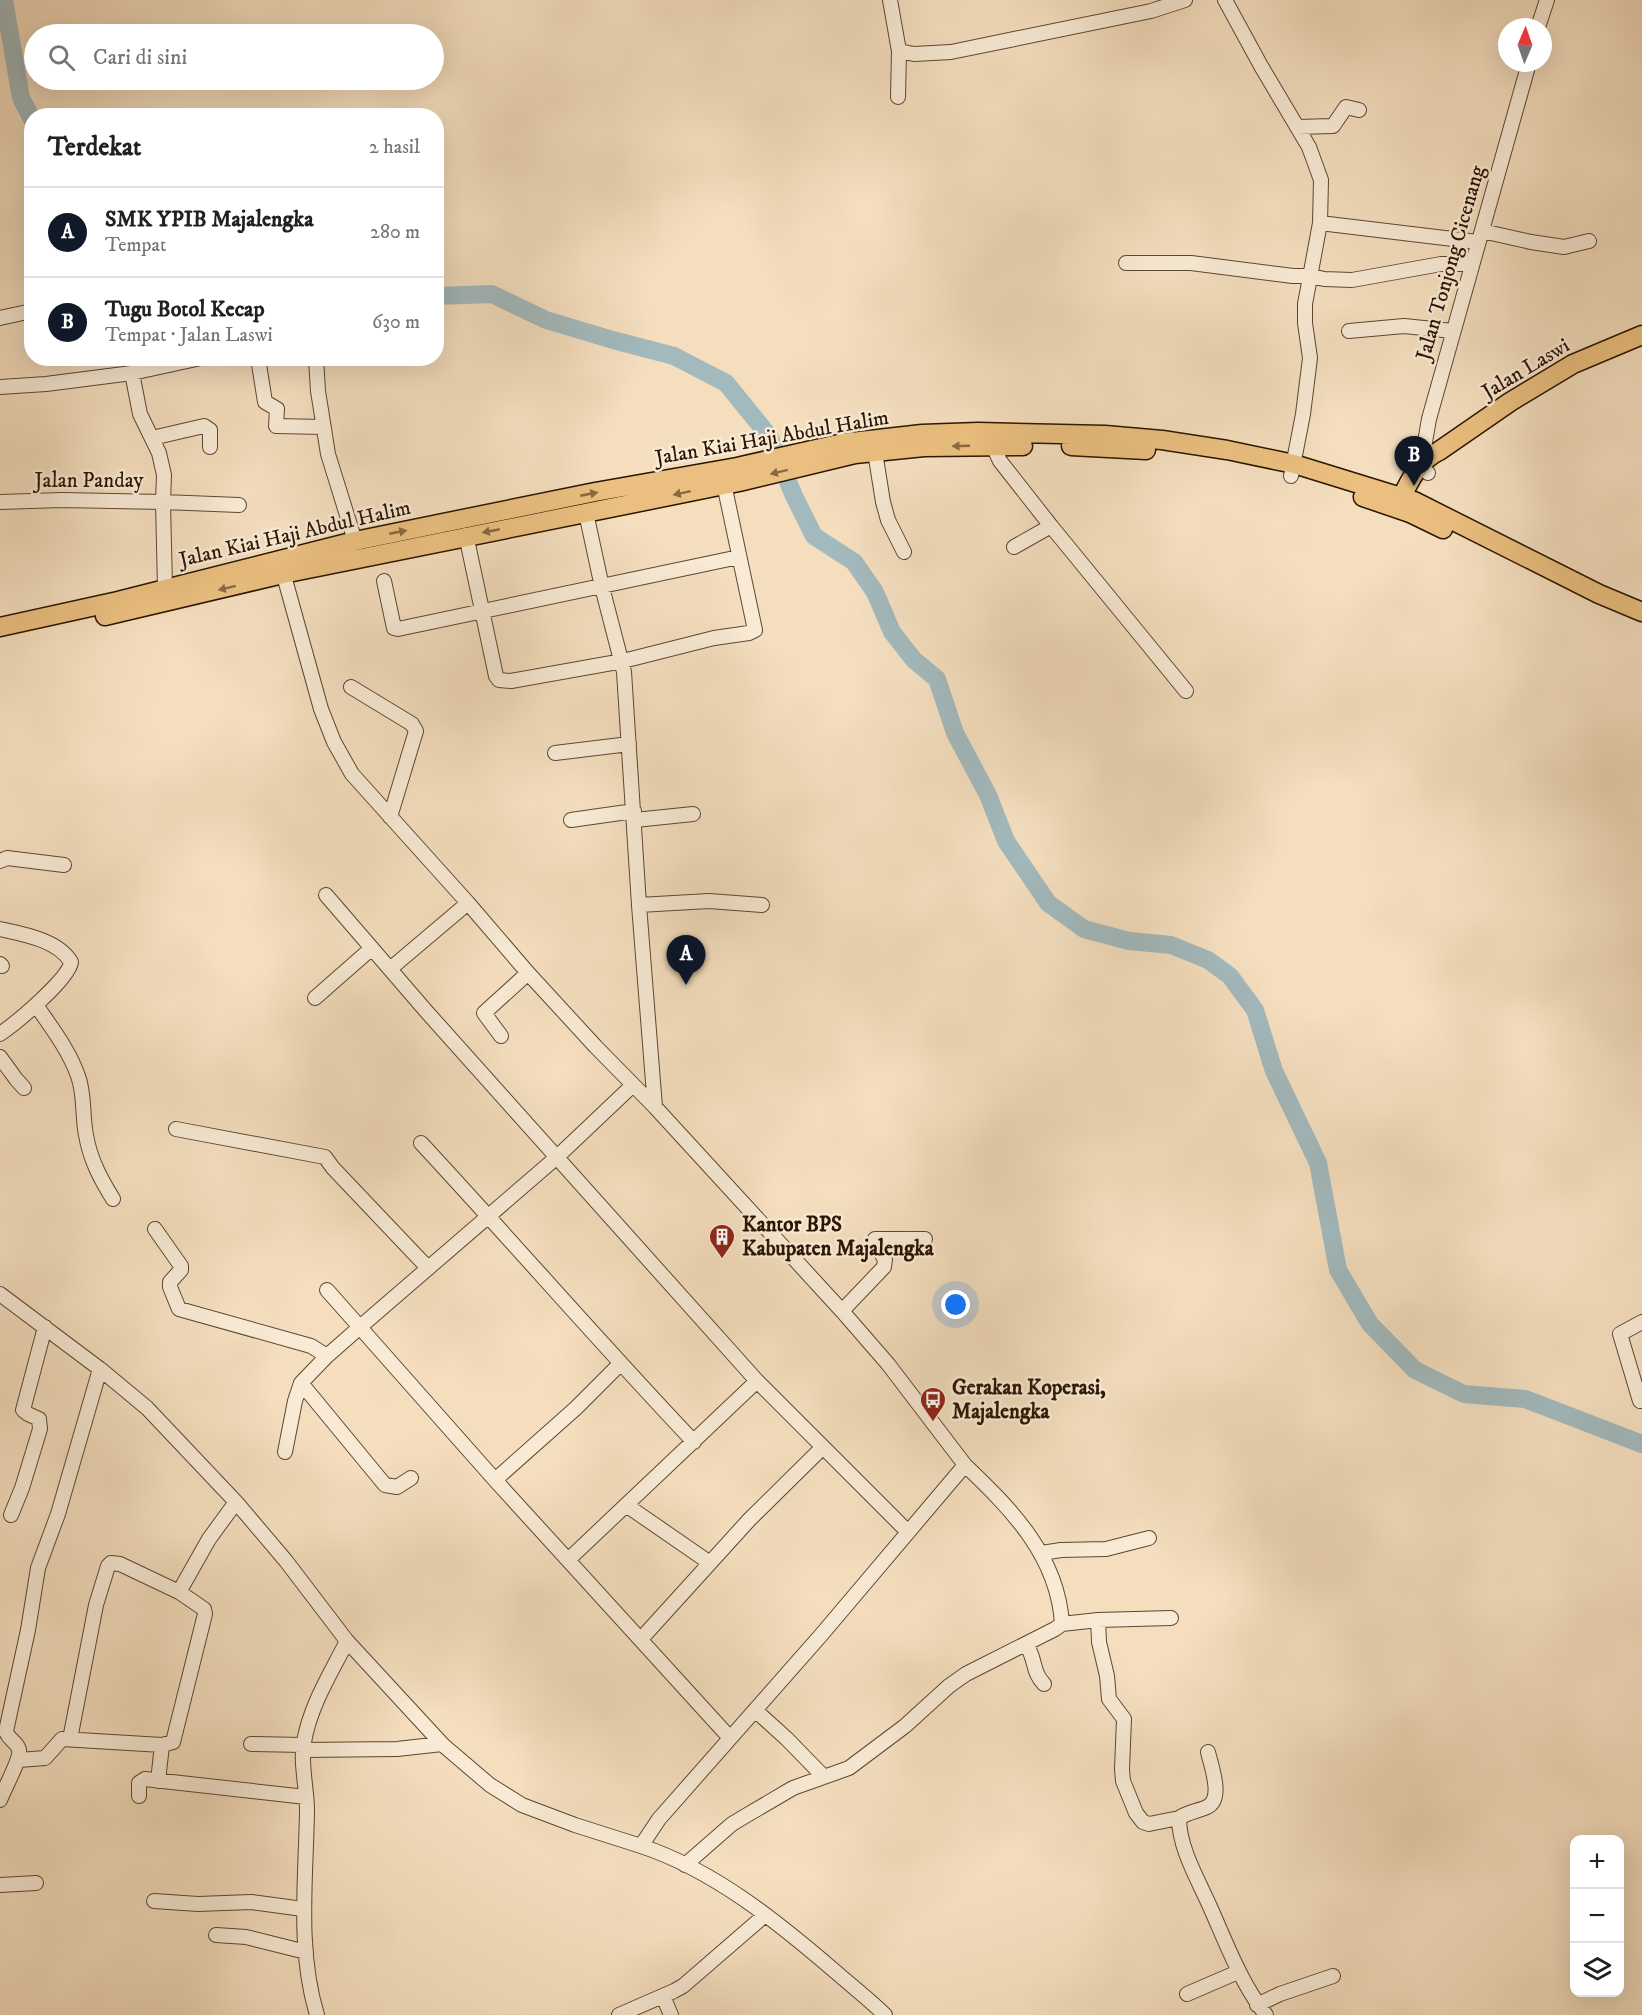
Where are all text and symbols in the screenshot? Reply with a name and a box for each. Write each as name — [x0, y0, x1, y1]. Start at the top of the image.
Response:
north arrow — [1498, 18, 1552, 72]
search box — [24, 24, 444, 90]
icon: search — [45, 41, 78, 74]
text: Cari di sini — [93, 44, 187, 71]
text: Terdekat — [48, 131, 141, 164]
text: 2 hasil — [369, 135, 420, 160]
street label: Jalan Tonjong Cicenang — [1410, 162, 1491, 365]
text: SMK YPIB Majalengka — [105, 206, 314, 233]
text: A — [61, 220, 74, 245]
text: 280 m — [370, 220, 420, 245]
text: Tempat — [105, 233, 166, 258]
text: Tugu Botol Kecap — [105, 296, 265, 323]
text: B — [61, 310, 74, 335]
text: 630 m — [372, 310, 420, 335]
text: Tempat · Jalan Laswi — [105, 323, 273, 348]
street label: Jalan Laswi — [1476, 333, 1574, 406]
street label: Jalan Kiai Haji Abdul Halim — [651, 405, 891, 472]
pin: B — [1394, 436, 1434, 486]
one-way arrow — [951, 442, 970, 451]
one-way arrow — [770, 467, 788, 477]
street label: Jalan Panday — [33, 468, 144, 494]
one-way arrow — [673, 488, 691, 498]
one-way arrow — [580, 489, 599, 498]
street label: Jalan Kiai Haji Abdul Halim — [175, 495, 413, 574]
one-way arrow — [389, 527, 408, 536]
one-way arrow — [481, 527, 500, 536]
one-way arrow — [217, 583, 236, 593]
pin: A — [666, 936, 706, 985]
place label: Kantor BPS Kabupaten Majalengka — [742, 1212, 935, 1263]
building icon: Kantor BPS Kabupaten Majalengka — [707, 1222, 737, 1260]
your location — [941, 1290, 970, 1319]
place label: Gerakan Koperasi, Majalengka — [952, 1375, 1106, 1426]
bus stop icon: Gerakan Koperasi, Majalengka — [918, 1385, 948, 1423]
map controls — [1570, 1835, 1624, 1997]
button: + — [1570, 1835, 1624, 1889]
button: − — [1570, 1889, 1624, 1943]
button: layers — [1570, 1943, 1624, 1997]

